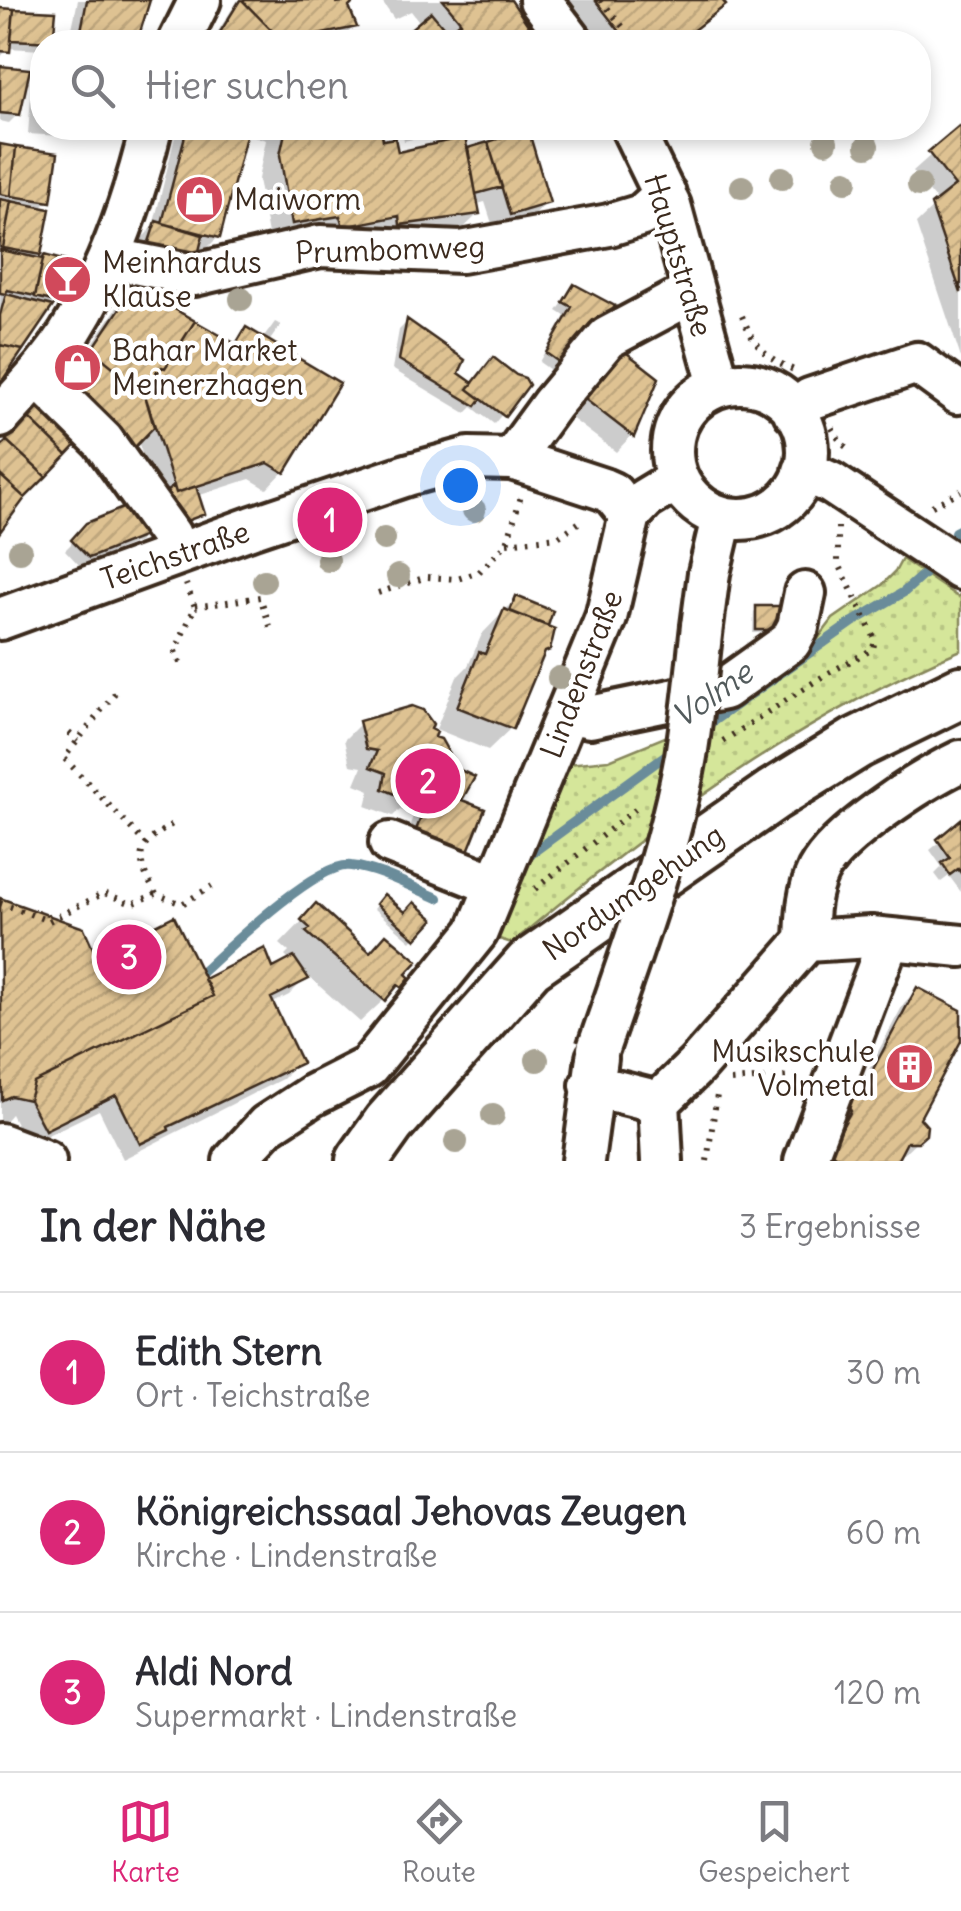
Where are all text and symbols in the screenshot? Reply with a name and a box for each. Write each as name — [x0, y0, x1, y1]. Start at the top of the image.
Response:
search box — [30, 30, 931, 140]
icon: search — [65, 58, 120, 113]
text: Hier suchen — [145, 62, 349, 109]
street label: Hauptstraße — [636, 169, 722, 341]
shop icon: Maiworm — [173, 173, 225, 225]
place label: Maiworm — [234, 180, 361, 218]
street label: Prumbomweg — [294, 227, 486, 271]
place label: Meinhardus Klause — [102, 243, 262, 315]
bar icon: Meinhardus Klause — [41, 253, 93, 305]
place label: Bahar Market Meinerzhagen — [112, 331, 304, 403]
shop icon: Bahar Market Meinerzhagen — [51, 341, 103, 393]
your location — [435, 460, 486, 511]
pin: 1 — [298, 482, 362, 558]
street label: Teichstraße — [96, 512, 254, 598]
street label: Lindenstraße — [532, 585, 630, 763]
water label: Volme — [664, 650, 763, 736]
pin: 2 — [396, 744, 460, 818]
street label: Nordumgehung — [535, 816, 731, 968]
pin: 3 — [96, 920, 162, 994]
place label: Musikschule Volmetal — [711, 1032, 875, 1104]
building icon: Musikschule Volmetal — [884, 1042, 936, 1094]
text: In der Nähe — [40, 1200, 266, 1252]
text: 3 Ergebnisse — [739, 1206, 921, 1247]
text: Edith Stern — [135, 1328, 322, 1375]
text: 1 — [66, 1352, 79, 1393]
text: 30 m — [846, 1352, 921, 1393]
text: Ort · Teichstraße — [135, 1375, 371, 1416]
text: Königreichssaal Jehovas Zeugen — [135, 1488, 687, 1535]
text: 2 — [64, 1512, 81, 1553]
text: 60 m — [846, 1512, 921, 1553]
text: Kirche · Lindenstraße — [135, 1535, 438, 1576]
text: Aldi Nord — [135, 1648, 293, 1695]
text: 3 — [63, 1672, 82, 1713]
text: 120 m — [834, 1672, 921, 1713]
text: Supermarkt · Lindenstraße — [135, 1695, 517, 1736]
tab: Karte — [111, 1794, 180, 1890]
tab: Route — [402, 1794, 476, 1890]
tab: Gespeichert — [698, 1794, 850, 1890]

